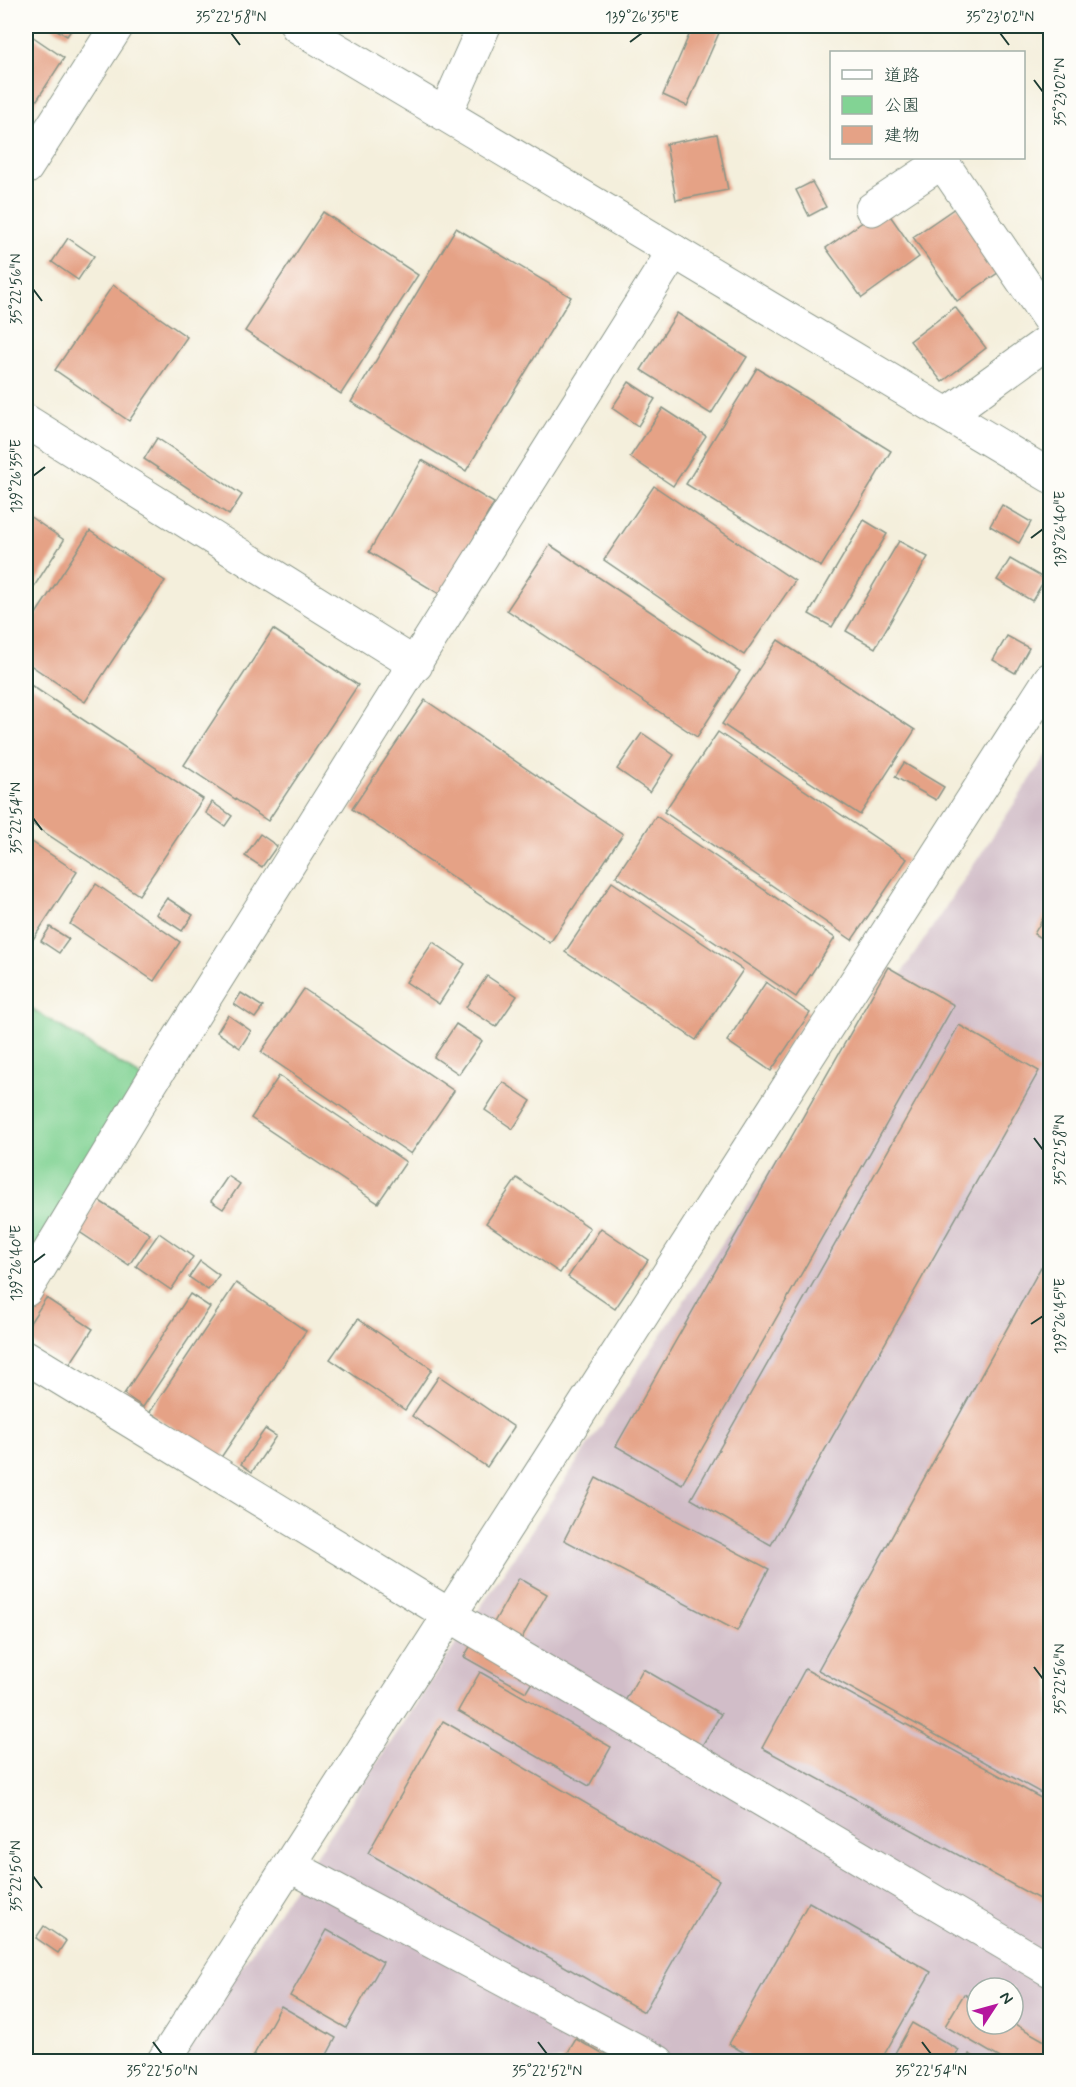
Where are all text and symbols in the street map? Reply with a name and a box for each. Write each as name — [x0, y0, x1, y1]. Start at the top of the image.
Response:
text: 35°22'58"N — [196, 8, 266, 28]
text: 139°26'35"E — [605, 8, 679, 28]
text: 35°23'02"N — [966, 8, 1034, 28]
legend — [830, 51, 1025, 159]
text: 35°23'02"N — [1051, 58, 1071, 126]
text: 道路 — [884, 64, 920, 88]
text: 公園 — [884, 94, 920, 118]
text: 建物 — [884, 124, 920, 148]
text: 35°22'56"N — [7, 253, 27, 325]
text: 139°26'35"E — [7, 439, 27, 513]
text: 139°26'40"E — [1051, 491, 1071, 567]
text: 35°22'54"N — [7, 782, 27, 854]
text: 35°22'58"N — [1051, 1115, 1071, 1185]
text: 139°26'40"E — [7, 1225, 27, 1301]
text: 139°26'45"E — [1051, 1278, 1071, 1354]
text: 35°22'56"N — [1051, 1643, 1071, 1715]
text: 35°22'50"N — [7, 1840, 27, 1912]
north arrow — [965, 1976, 1025, 2036]
text: N — [994, 1988, 1018, 2009]
text: 35°22'50"N — [126, 2062, 198, 2082]
text: 35°22'52"N — [512, 2062, 582, 2082]
text: 35°22'54"N — [895, 2062, 967, 2082]

